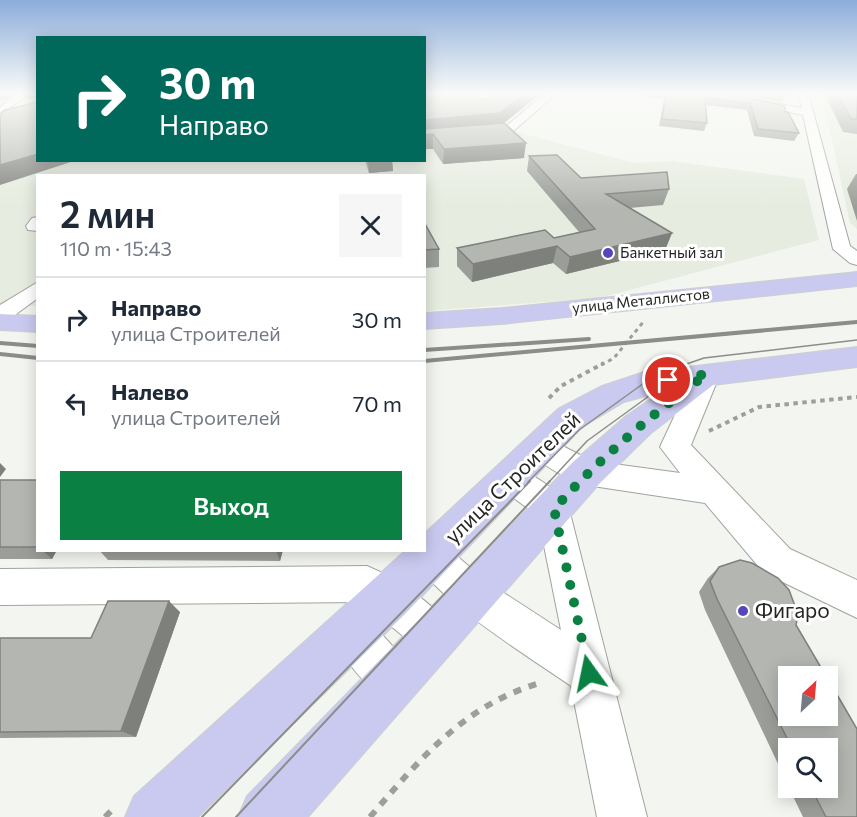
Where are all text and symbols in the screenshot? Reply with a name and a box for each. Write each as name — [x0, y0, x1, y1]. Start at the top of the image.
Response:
text: 30 m — [159, 56, 256, 108]
icon: right — [60, 60, 138, 138]
text: Направо — [159, 108, 269, 141]
text: 2 мин — [60, 191, 155, 235]
button: close — [339, 194, 402, 257]
text: 110 m · 15:43 — [60, 236, 172, 260]
place label: Банкетный зал — [620, 243, 723, 261]
marker: Банкетный зал — [601, 246, 615, 260]
street label: улица Металлистов — [571, 284, 711, 316]
text: Направо — [111, 294, 201, 321]
icon: right — [60, 303, 93, 336]
text: 30 m — [352, 306, 402, 333]
text: улица Строителей — [111, 321, 281, 345]
pin — [642, 354, 693, 405]
icon: arrive — [651, 363, 684, 396]
text: Налево — [111, 378, 189, 405]
icon: left — [60, 387, 93, 420]
text: 70 m — [353, 390, 402, 417]
text: улица Строителей — [111, 405, 281, 429]
street label: улица Строителей — [439, 406, 585, 548]
button: Выход — [60, 471, 402, 540]
place label: Фигаро — [755, 597, 830, 622]
marker: Фигаро — [736, 604, 750, 618]
position arrow — [557, 641, 621, 705]
north arrow — [778, 666, 838, 726]
map controls — [778, 666, 838, 798]
button: search — [778, 738, 838, 798]

